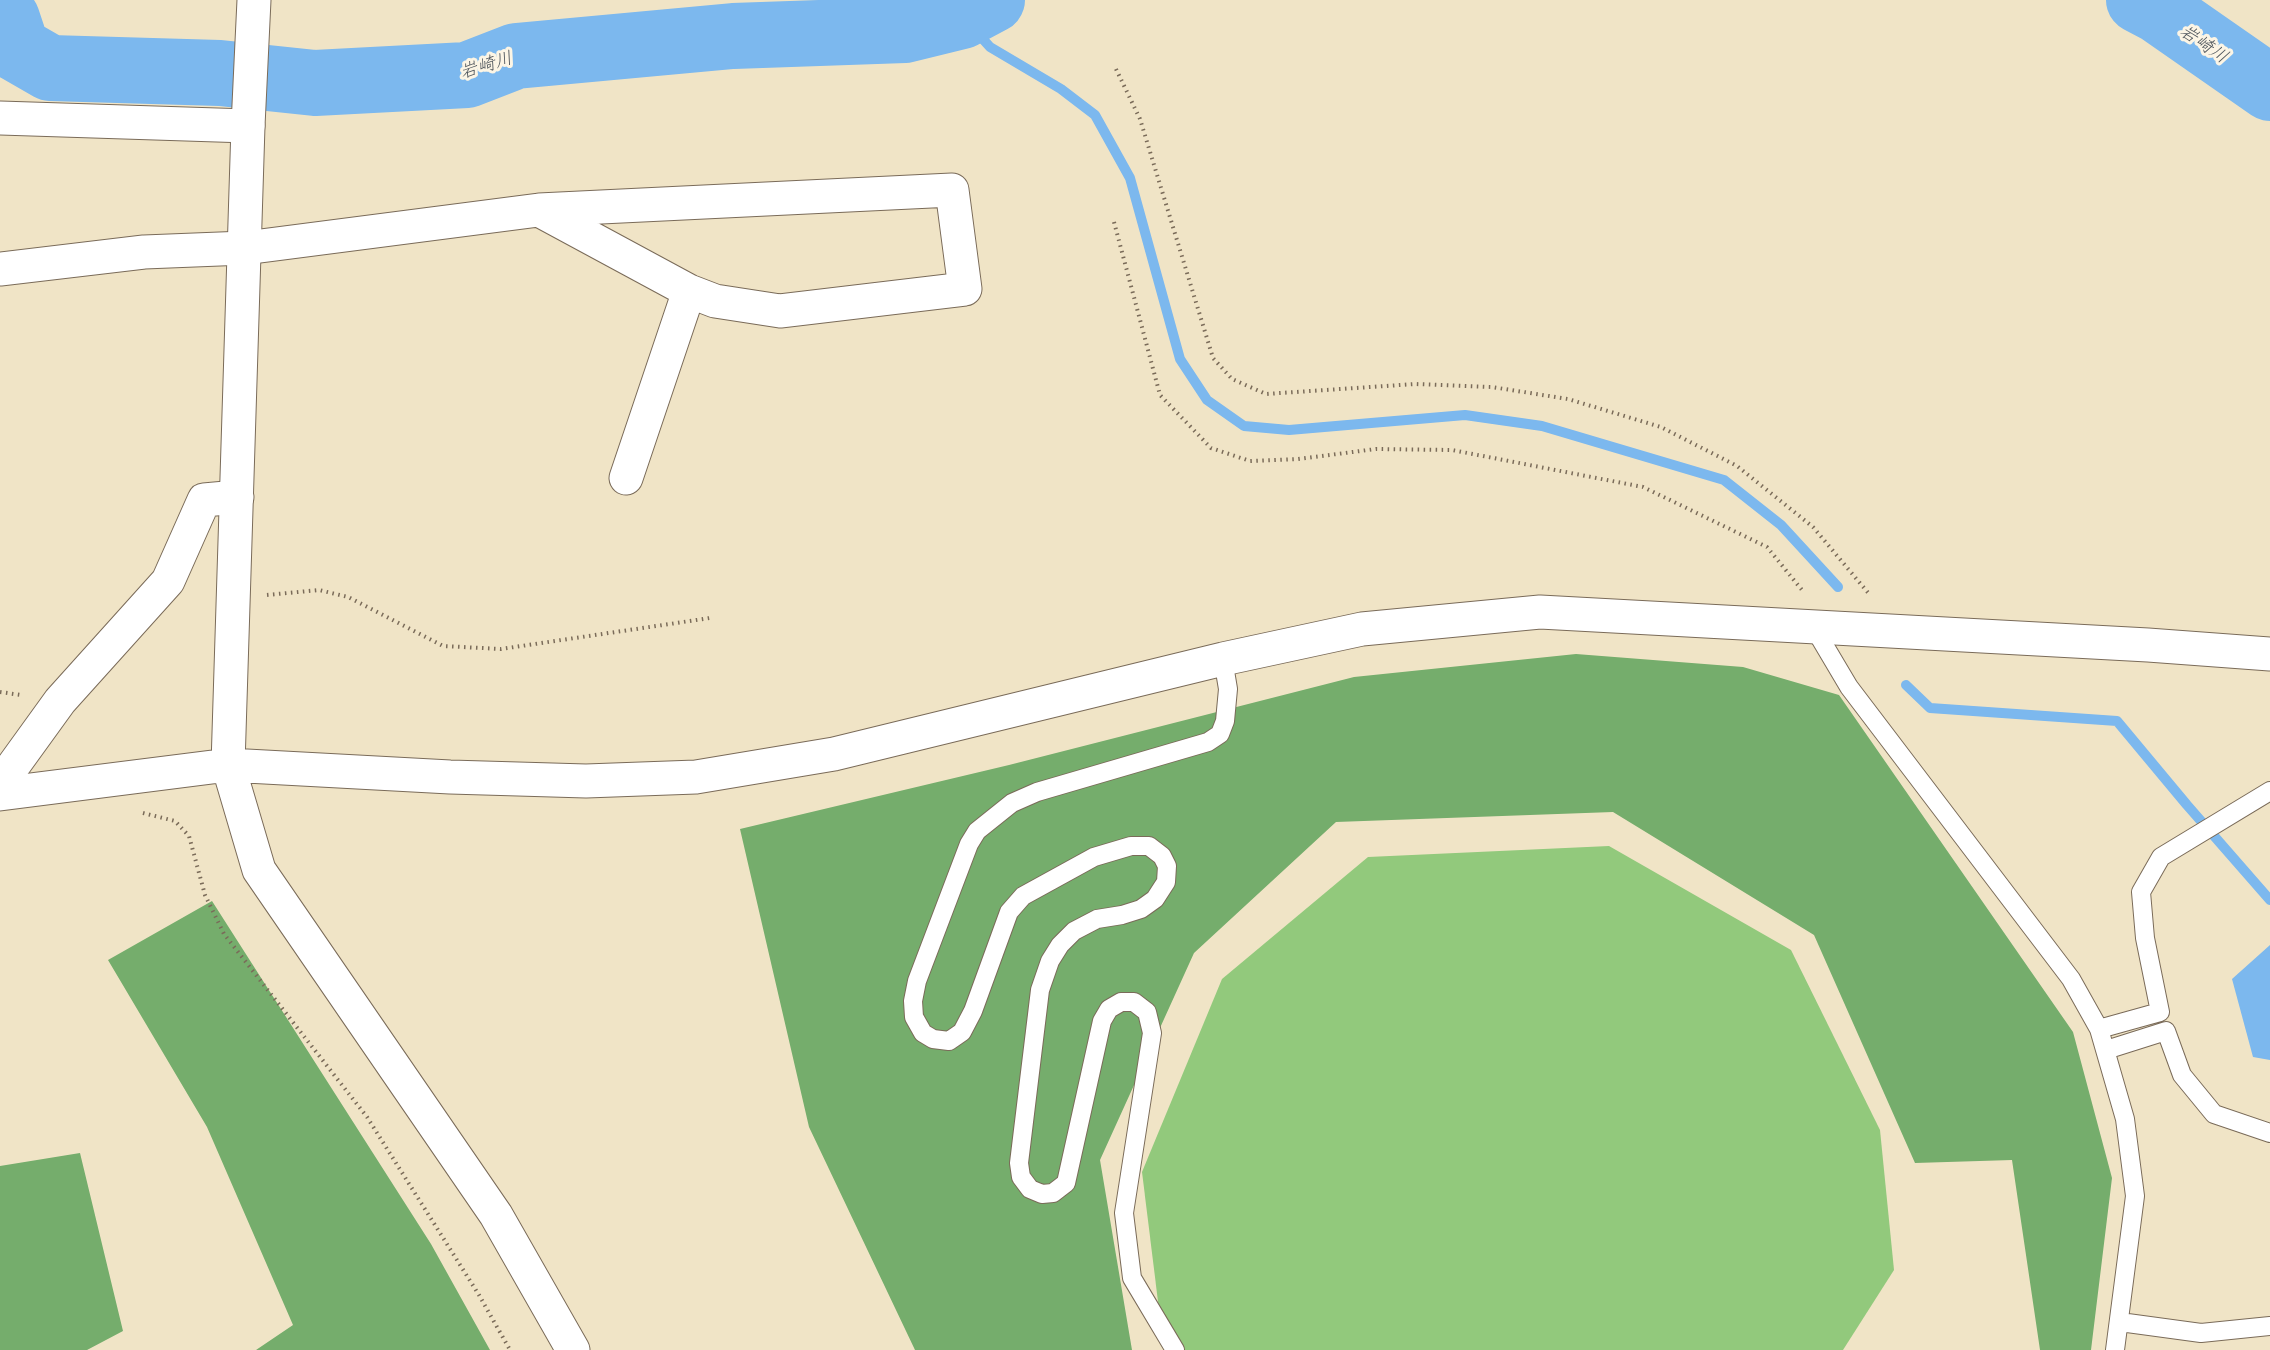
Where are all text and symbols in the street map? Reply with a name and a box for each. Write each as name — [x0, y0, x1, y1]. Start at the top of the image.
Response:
water label: 岩崎川 — [2176, 20, 2232, 68]
water label: 岩崎川 — [457, 47, 515, 83]

